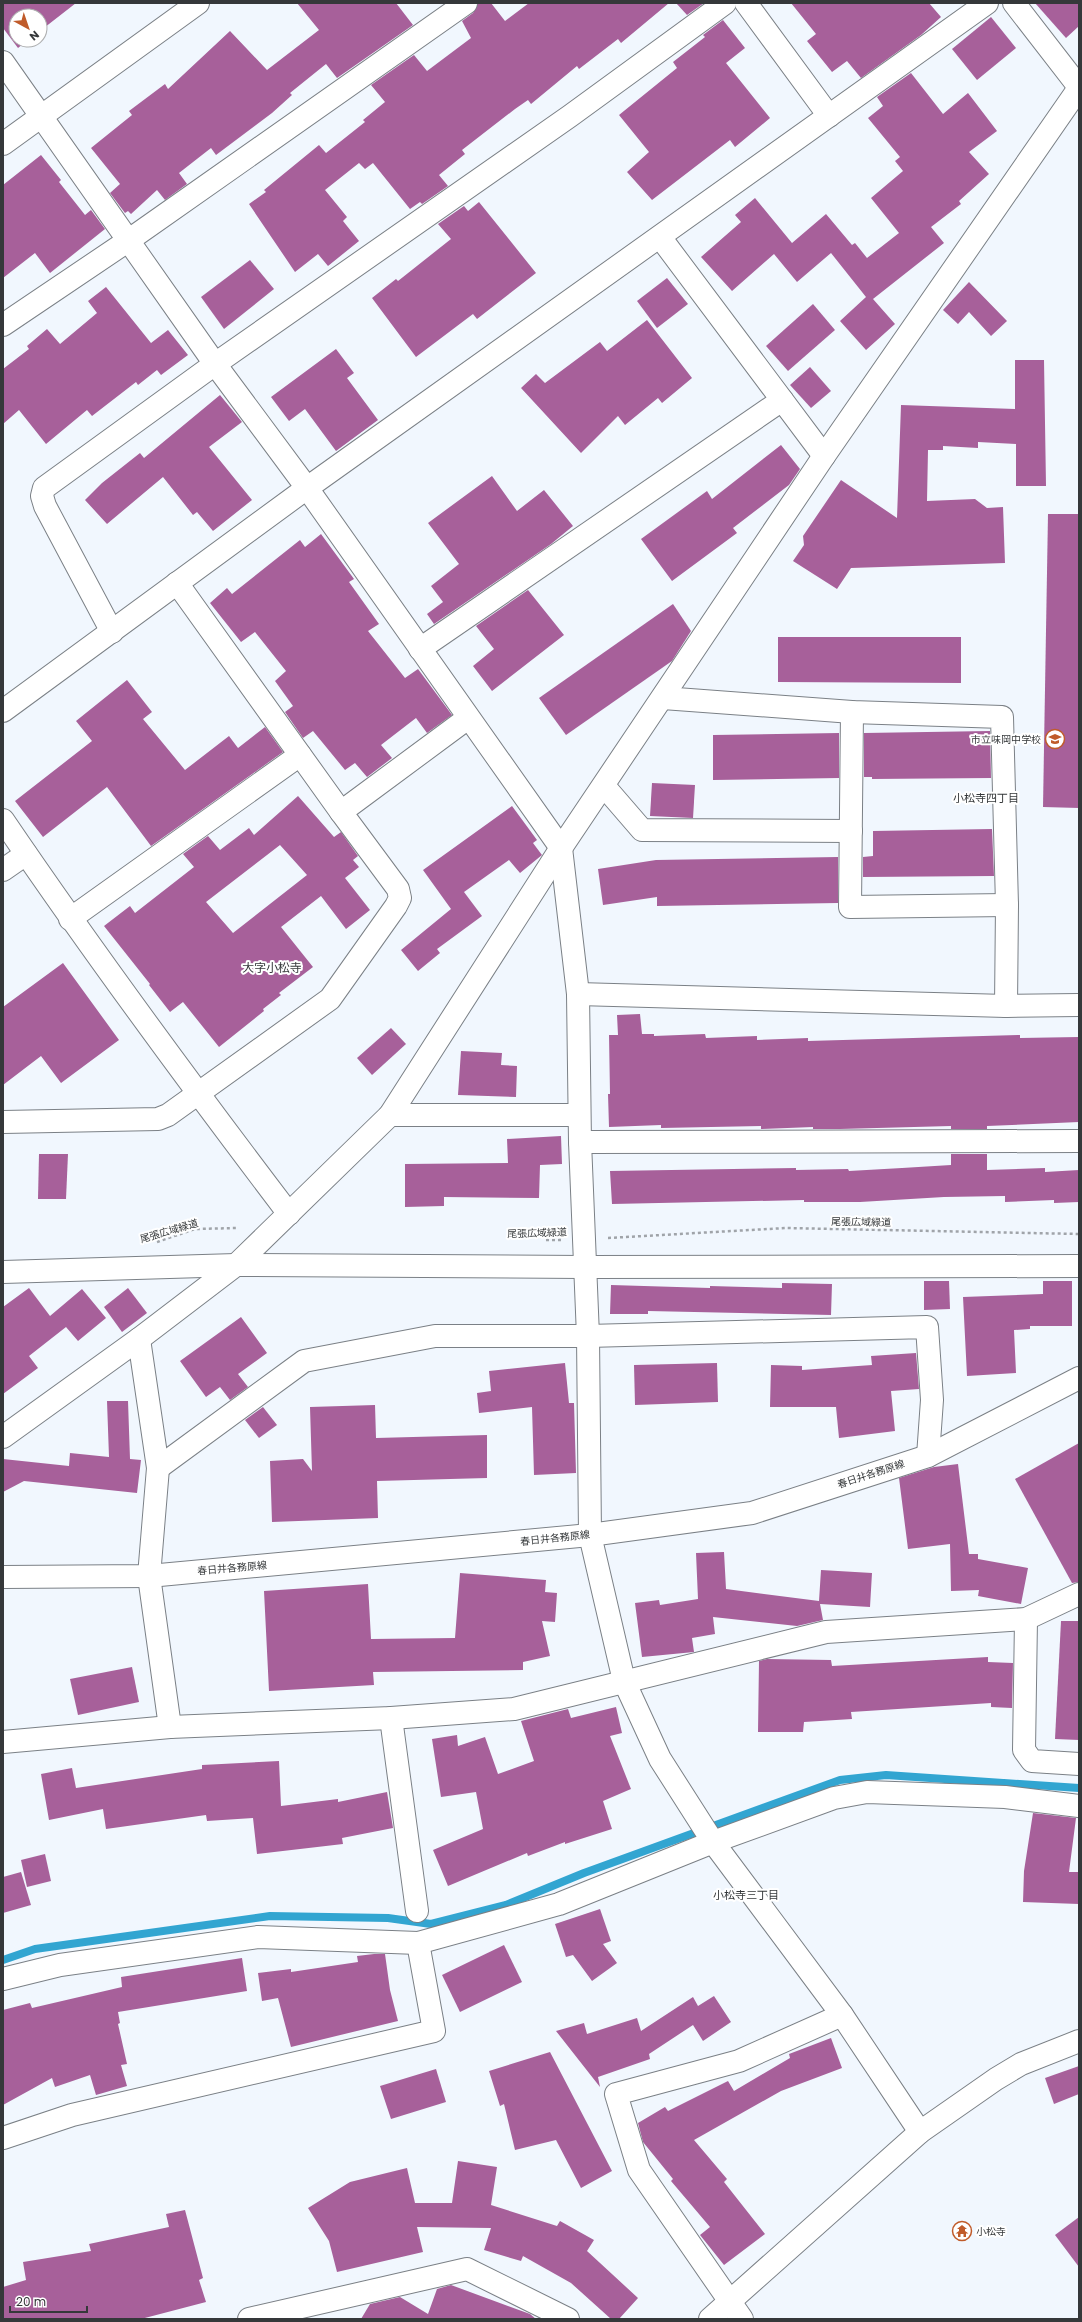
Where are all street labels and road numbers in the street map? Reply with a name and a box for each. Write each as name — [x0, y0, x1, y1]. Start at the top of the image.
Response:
street label: 尾張広域緑道 — [831, 1214, 891, 1230]
street label: 尾張広域緑道 — [138, 1216, 200, 1246]
street label: 尾張広域緑道 — [507, 1224, 567, 1242]
street label: 春日井各務原線 — [835, 1456, 907, 1492]
street label: 春日井各務原線 — [519, 1527, 591, 1549]
street label: 春日井各務原線 — [196, 1557, 268, 1579]

